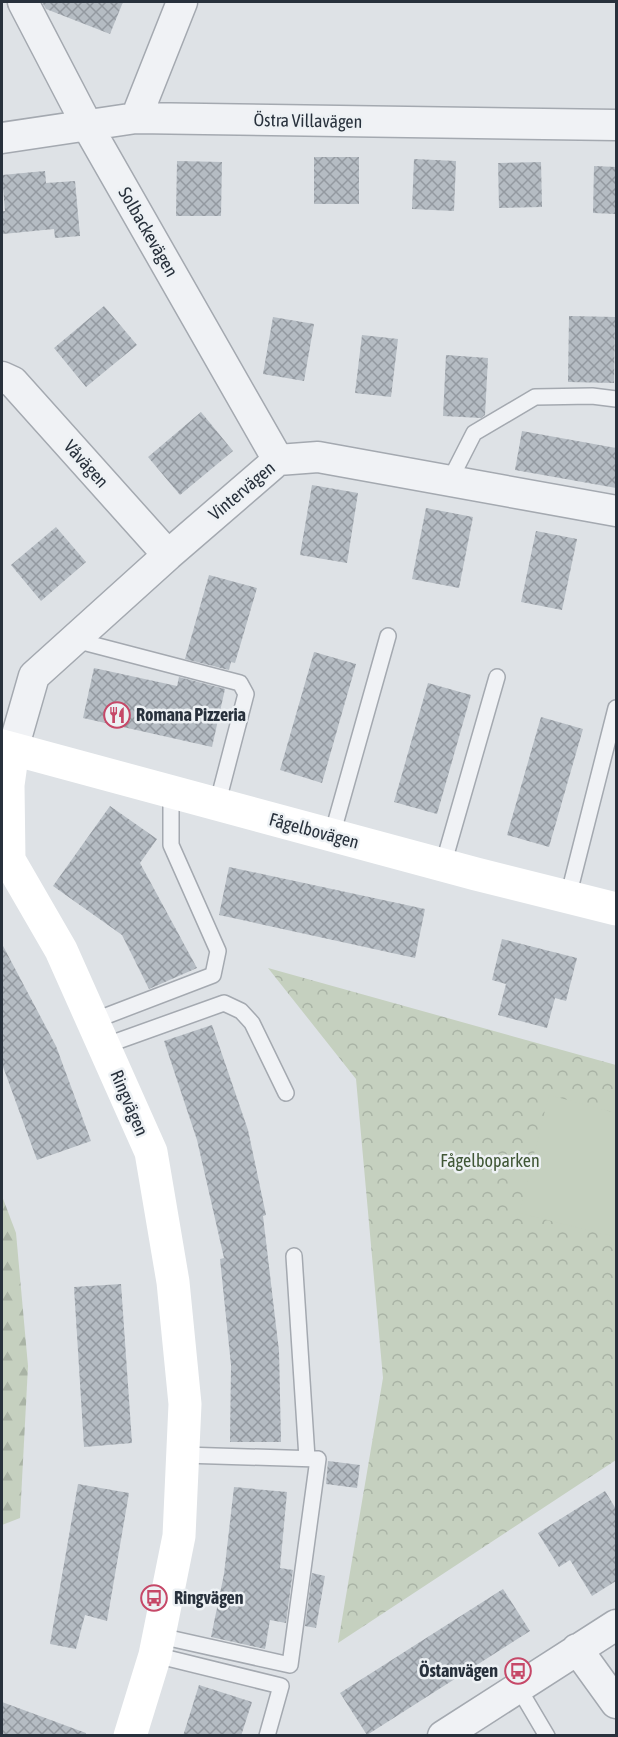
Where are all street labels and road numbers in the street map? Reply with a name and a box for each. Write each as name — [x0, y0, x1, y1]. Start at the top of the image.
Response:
street label: Östra Villavägen — [254, 109, 362, 132]
street label: Solbackevägen — [114, 183, 182, 280]
street label: Våvägen — [60, 436, 113, 492]
street label: Vintervägen — [204, 457, 279, 524]
street label: Fågelbovägen — [267, 808, 361, 853]
street label: Ringvägen — [106, 1067, 153, 1139]

